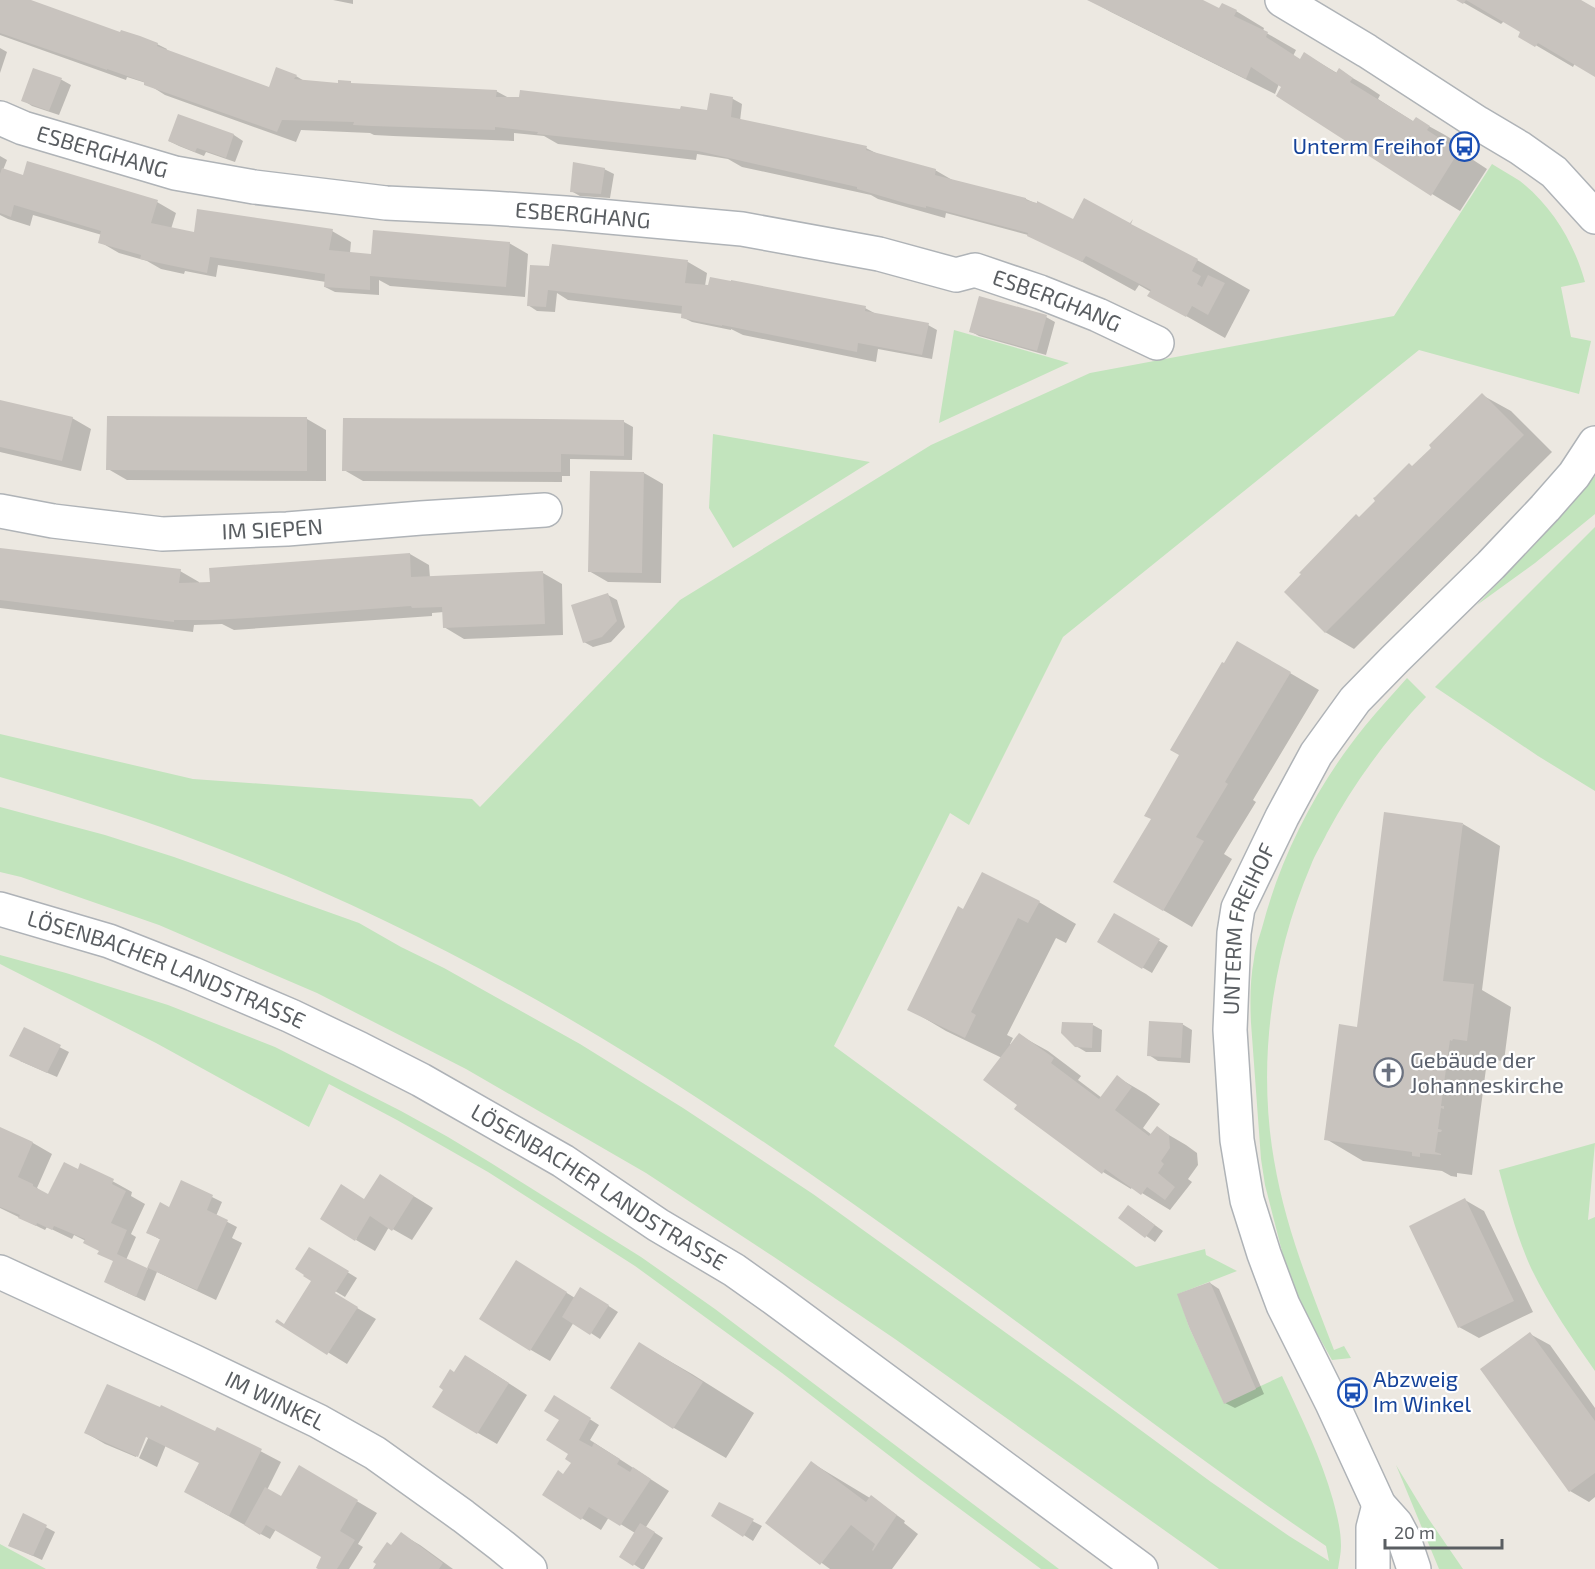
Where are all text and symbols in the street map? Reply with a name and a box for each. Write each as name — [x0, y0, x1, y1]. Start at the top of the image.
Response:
street label: ESBERGHANG — [34, 119, 172, 182]
bus stop icon: Unterm Freihof — [1449, 130, 1481, 162]
place label: Unterm Freihof — [1292, 132, 1445, 158]
street label: ESBERGHANG — [514, 196, 652, 233]
street label: ESBERGHANG — [990, 263, 1126, 336]
street label: IM SIEPEN — [221, 512, 324, 544]
street label: UNTERM FREIHOF — [1217, 838, 1280, 1016]
street label: LÖSENBACHER LANDSTRASSE — [25, 904, 310, 1033]
place label: Gebäude der Johanneskirche — [1410, 1046, 1564, 1097]
church icon: Gebäude der Johanneskirche — [1373, 1057, 1405, 1089]
street label: LÖSENBACHER LANDSTRASSE — [467, 1097, 732, 1275]
street label: IM WINKEL — [221, 1365, 331, 1435]
place label: Abzweig Im Winkel — [1373, 1365, 1471, 1416]
bus stop icon: Abzweig Im Winkel — [1336, 1376, 1368, 1408]
scale bar — [1385, 1512, 1502, 1550]
text: 20 m — [1394, 1521, 1435, 1543]

